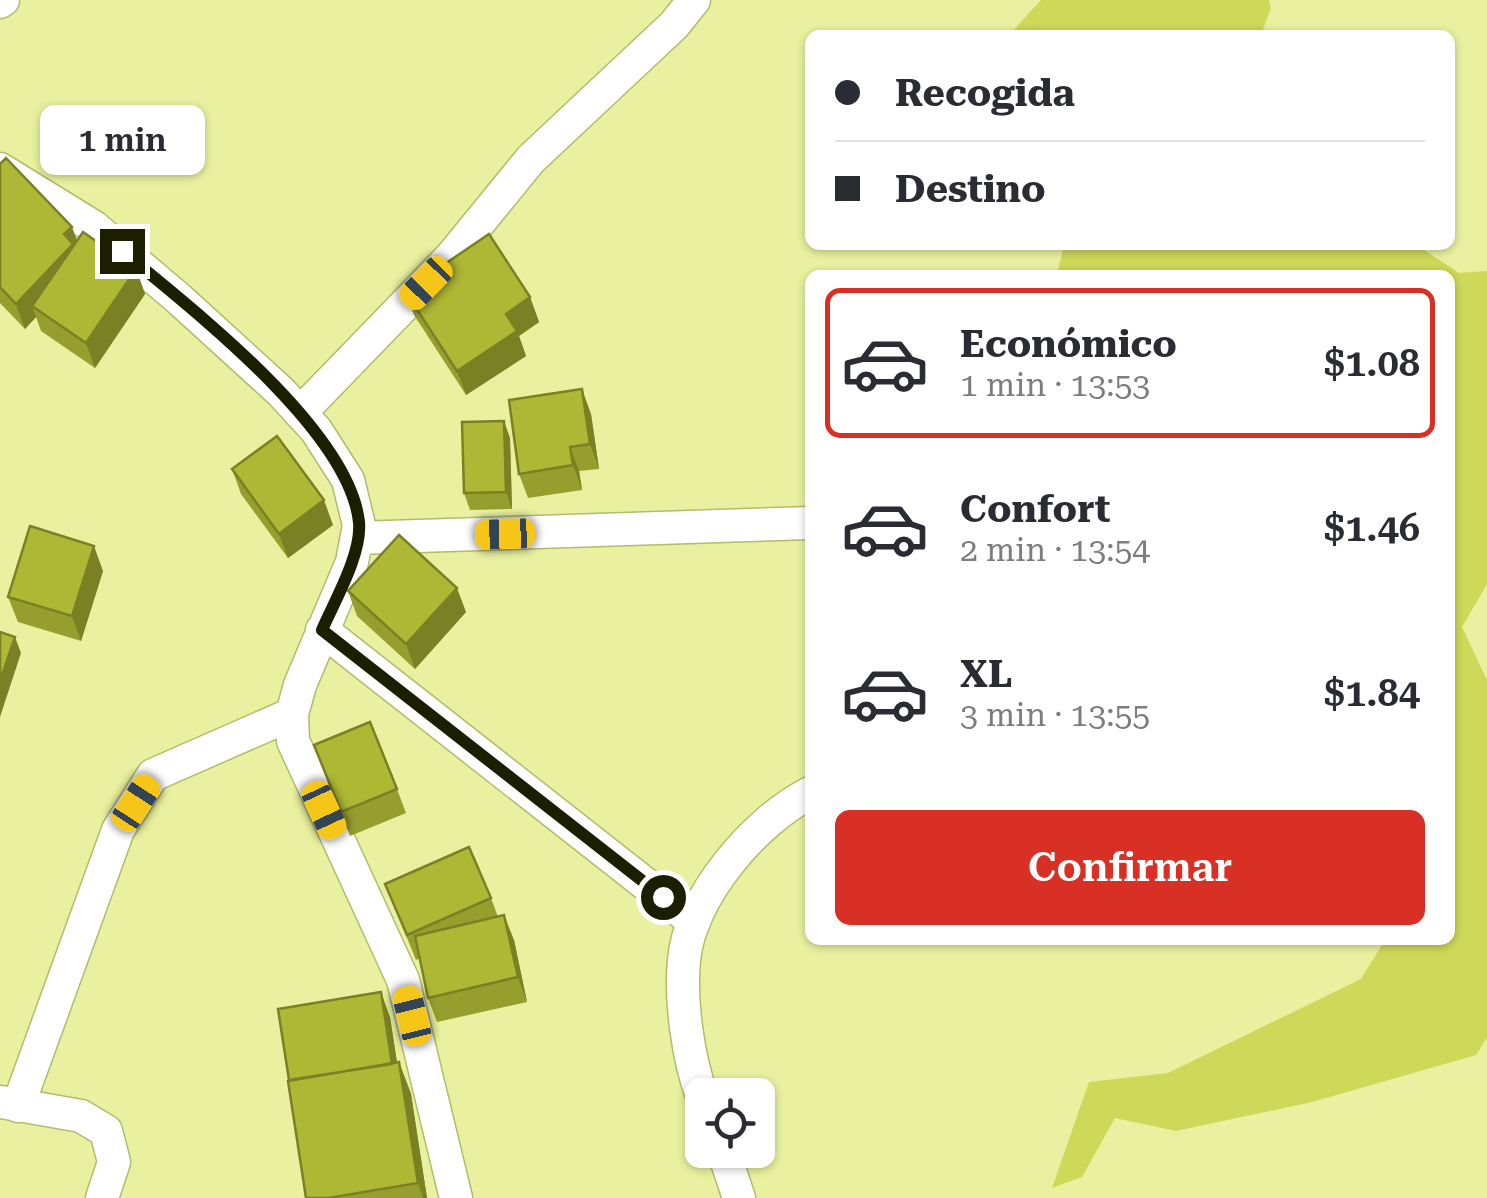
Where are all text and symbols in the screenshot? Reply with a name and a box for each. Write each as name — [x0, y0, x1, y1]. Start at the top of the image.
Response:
text: Recogida — [895, 71, 1075, 115]
callout: 1 min — [39, 106, 204, 176]
text: 1 min — [78, 121, 167, 159]
text: Destino — [895, 167, 1046, 211]
route end — [100, 229, 145, 274]
car — [394, 251, 458, 315]
icon: car — [840, 318, 930, 408]
text: Económico — [960, 322, 1177, 366]
text: $1.08 — [1324, 341, 1420, 385]
text: 1 min · 13:53 — [960, 366, 1150, 404]
icon: car — [840, 483, 930, 573]
text: Confort — [960, 487, 1110, 531]
text: $1.46 — [1324, 506, 1420, 550]
car — [474, 518, 536, 550]
text: 2 min · 13:54 — [960, 531, 1150, 569]
icon: car — [840, 648, 930, 738]
text: XL — [960, 652, 1012, 696]
text: $1.84 — [1324, 671, 1420, 715]
text: 3 min · 13:55 — [960, 696, 1150, 734]
car — [107, 770, 165, 836]
car — [298, 776, 350, 844]
button: Confirmar — [835, 810, 1425, 925]
route start — [641, 875, 686, 920]
car — [390, 983, 434, 1049]
map controls — [685, 1078, 775, 1168]
button: locate — [685, 1078, 775, 1168]

